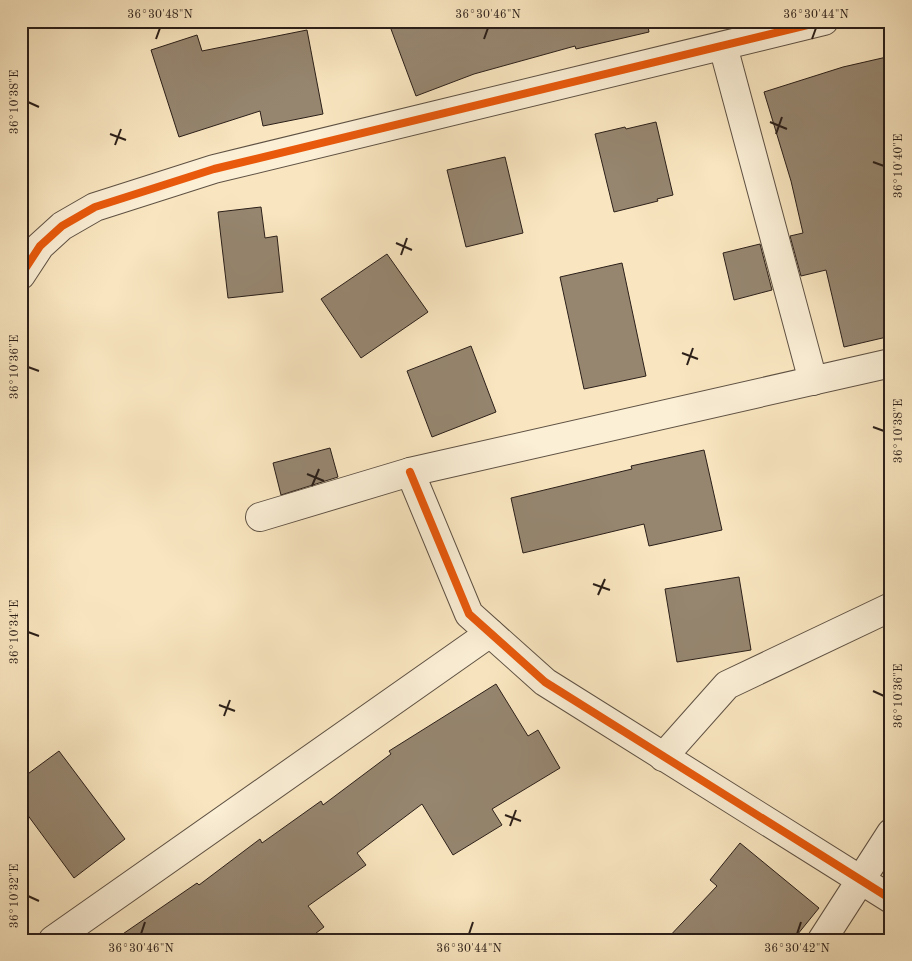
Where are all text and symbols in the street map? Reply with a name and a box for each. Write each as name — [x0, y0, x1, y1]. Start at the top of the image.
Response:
text: 36°30'48"N — [127, 9, 193, 21]
text: 36°30'46"N — [455, 9, 521, 21]
text: 36°30'44"N — [783, 9, 849, 21]
text: 36°10'38"E — [9, 70, 21, 134]
text: 36°10'40"E — [893, 134, 905, 198]
text: 36°10'36"E — [9, 335, 21, 399]
text: 36°10'38"E — [893, 399, 905, 463]
text: 36°10'34"E — [9, 600, 21, 664]
text: 36°10'36"E — [893, 664, 905, 728]
text: 36°10'32"E — [9, 864, 21, 928]
text: 36°30'46"N — [108, 943, 174, 955]
text: 36°30'44"N — [436, 943, 502, 955]
text: 36°30'42"N — [764, 943, 830, 955]

